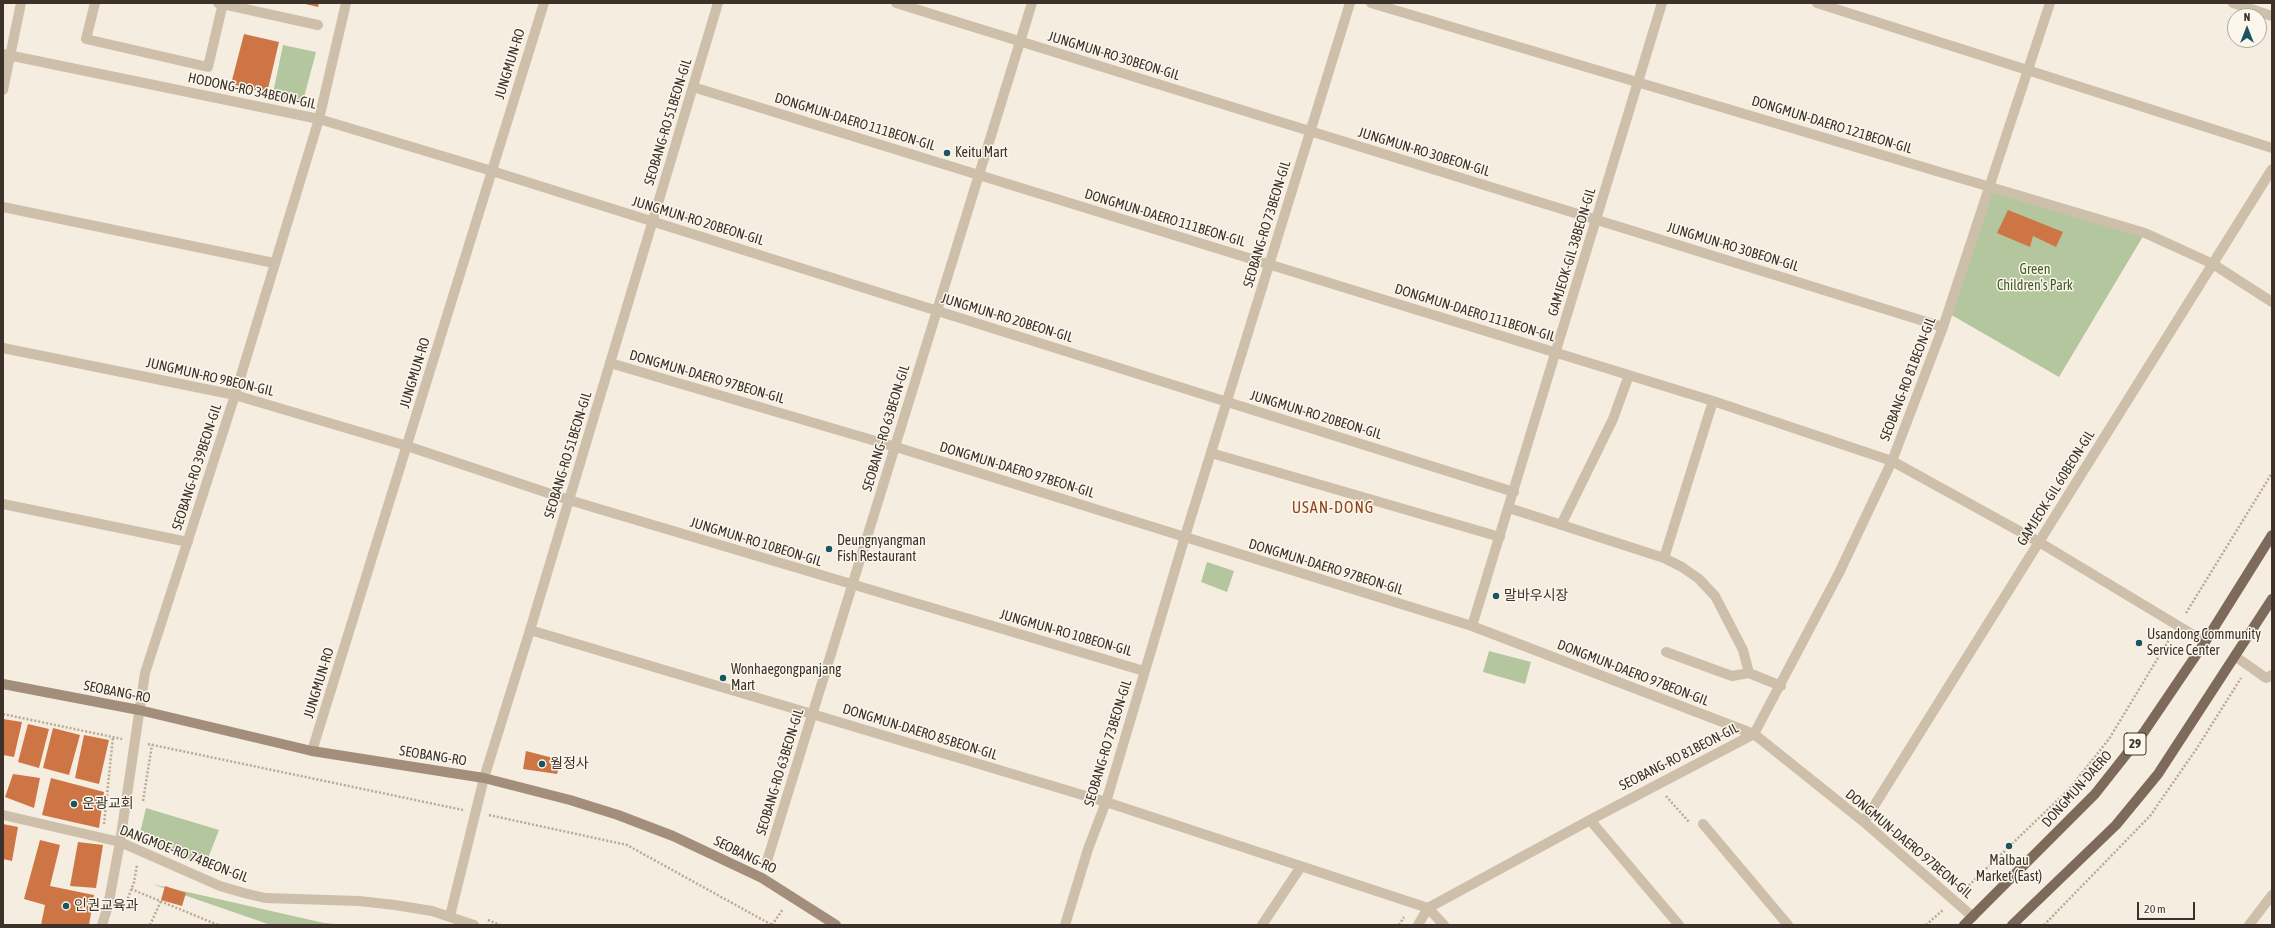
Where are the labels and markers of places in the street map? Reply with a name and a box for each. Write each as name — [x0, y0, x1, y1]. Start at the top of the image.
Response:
place label: Keitu Mart — [955, 145, 1008, 161]
marker: Keitu Mart — [942, 148, 952, 158]
place label: Deungnyangman Fish Restaurant — [837, 533, 926, 566]
marker: Deungnyangman Fish Restaurant — [824, 544, 834, 554]
place label: 말바우시장 — [1504, 588, 1568, 604]
marker: 말바우시장 — [1491, 591, 1501, 601]
place label: Usandong Community Service Center — [2147, 627, 2261, 660]
marker: Usandong Community Service Center — [2134, 638, 2144, 648]
place label: Wonhaegongpanjang Mart — [731, 662, 841, 694]
marker: Wonhaegongpanjang Mart — [718, 673, 728, 683]
place label: 월정사 — [550, 756, 589, 772]
marker: 월정사 — [537, 759, 547, 769]
place label: 운광교회 — [82, 796, 134, 812]
marker: 운광교회 — [69, 799, 79, 809]
marker: Malbau Market (East) — [2004, 841, 2014, 851]
place label: Malbau Market (East) — [1976, 853, 2042, 886]
place label: 인권교육과 — [74, 898, 138, 914]
marker: 인권교육과 — [61, 901, 71, 911]

